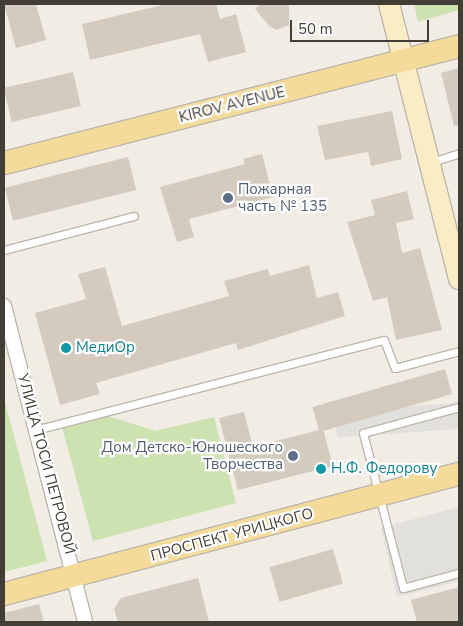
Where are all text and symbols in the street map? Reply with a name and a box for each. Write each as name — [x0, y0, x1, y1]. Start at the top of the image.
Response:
scale bar — [293, 10, 432, 42]
text: 50 m — [298, 19, 333, 39]
street label: KIROV AVENUE — [177, 83, 287, 127]
place label: Пожарная часть № 135 — [238, 180, 327, 215]
marker: Пожарная часть № 135 — [222, 192, 234, 204]
place label: МедиОр — [76, 339, 135, 357]
marker: МедиОр — [60, 342, 72, 354]
street label: УЛИЦА ТОСИ ПЕТРОВОЙ — [13, 372, 79, 556]
place label: Дом Детско-Юношеского Творчества — [102, 438, 283, 473]
marker: Дом Детско-Юношеского Творчества — [287, 450, 299, 462]
place label: Н.Ф. Федорову — [331, 460, 437, 478]
marker: Н.Ф. Федорову — [315, 463, 327, 475]
street label: ПРОСПЕКТ УРИЦКОГО — [149, 505, 315, 565]

